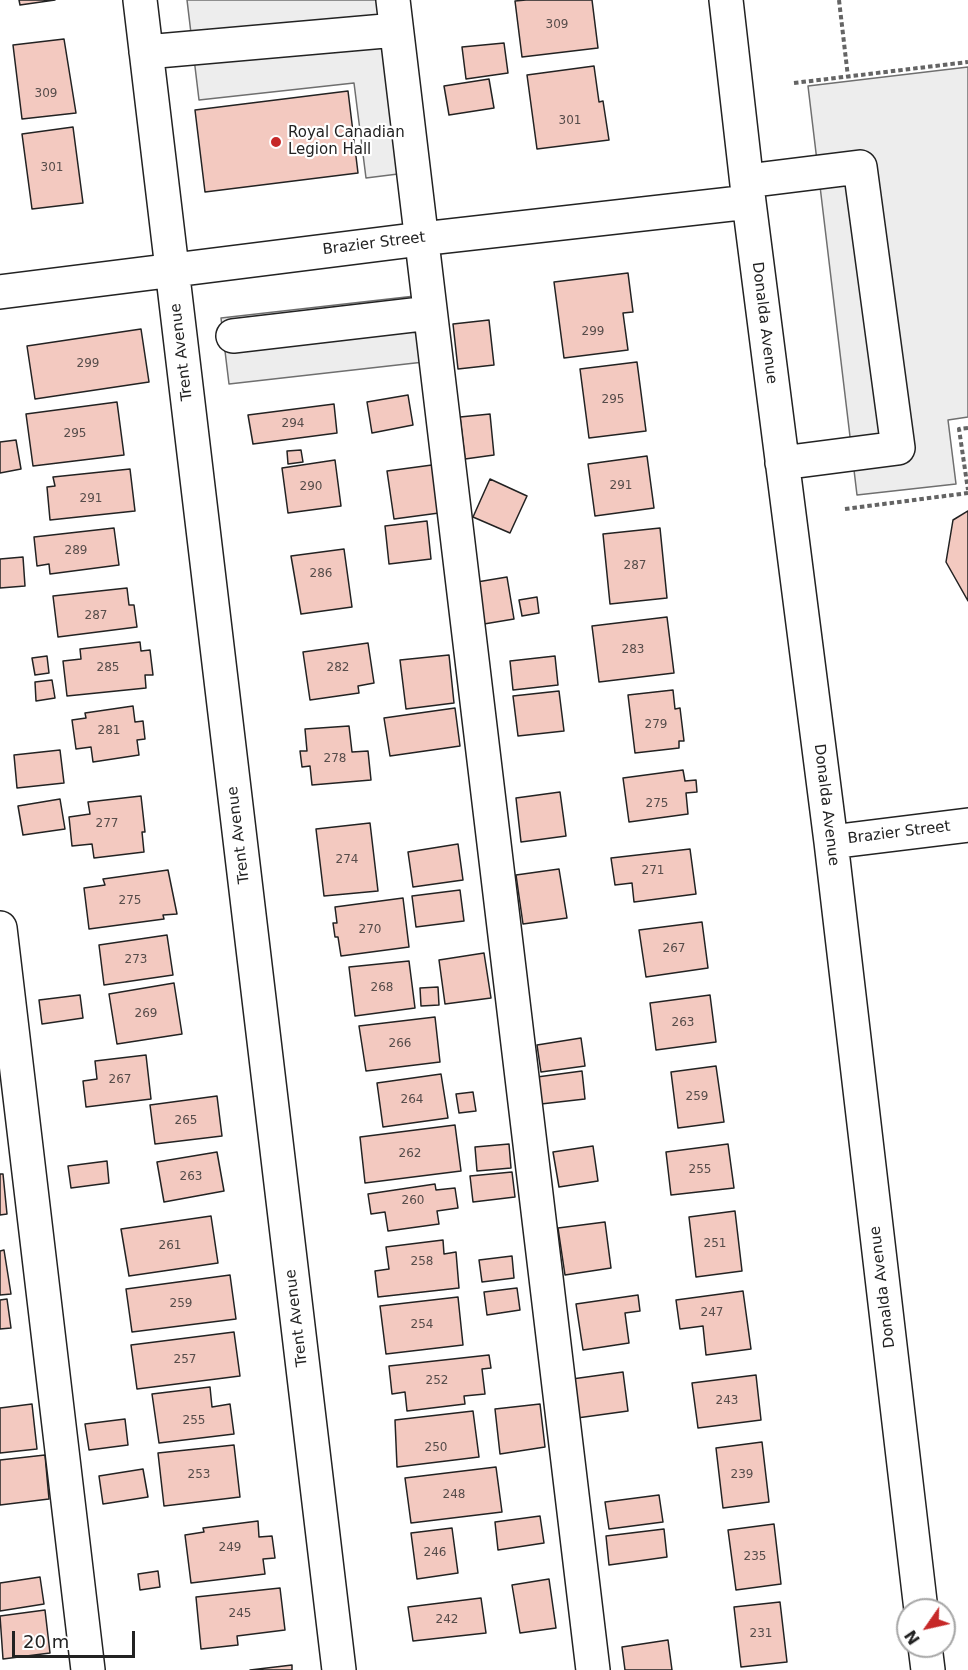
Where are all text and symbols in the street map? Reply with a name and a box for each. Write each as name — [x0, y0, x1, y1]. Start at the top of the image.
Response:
house number: 309 — [546, 18, 568, 32]
house number: 309 — [35, 87, 57, 101]
house number: 301 — [559, 114, 581, 128]
place label: Royal Canadian Legion Hall — [288, 124, 405, 159]
marker: Royal Canadian Legion Hall — [269, 135, 283, 149]
house number: 301 — [41, 161, 63, 175]
street label: Brazier Street — [322, 229, 426, 259]
street label: Donalda Avenue — [748, 261, 780, 385]
street label: Trent Avenue — [167, 302, 197, 402]
house number: 299 — [582, 325, 604, 339]
house number: 299 — [77, 357, 99, 371]
house number: 295 — [602, 393, 624, 407]
house number: 294 — [282, 417, 304, 431]
house number: 295 — [64, 427, 86, 441]
house number: 291 — [610, 479, 632, 493]
house number: 290 — [300, 480, 322, 494]
house number: 291 — [80, 492, 102, 506]
house number: 289 — [65, 544, 87, 558]
house number: 287 — [624, 559, 646, 573]
house number: 286 — [310, 567, 332, 581]
house number: 287 — [85, 609, 107, 623]
house number: 283 — [622, 643, 644, 657]
house number: 285 — [97, 661, 119, 675]
house number: 282 — [327, 661, 349, 675]
house number: 279 — [645, 718, 667, 732]
house number: 281 — [98, 724, 120, 738]
street label: Donalda Avenue — [810, 743, 842, 867]
house number: 278 — [324, 752, 346, 766]
street label: Trent Avenue — [224, 785, 254, 885]
house number: 275 — [646, 797, 668, 811]
house number: 277 — [96, 817, 118, 831]
street label: Brazier Street — [847, 818, 951, 848]
house number: 274 — [336, 853, 358, 867]
house number: 271 — [642, 864, 664, 878]
house number: 275 — [119, 894, 141, 908]
house number: 270 — [359, 923, 381, 937]
house number: 267 — [663, 942, 685, 956]
house number: 273 — [125, 953, 147, 967]
house number: 268 — [371, 981, 393, 995]
house number: 269 — [135, 1007, 157, 1021]
house number: 263 — [672, 1016, 694, 1030]
house number: 266 — [389, 1037, 411, 1051]
house number: 267 — [109, 1073, 131, 1087]
house number: 259 — [686, 1090, 708, 1104]
house number: 264 — [401, 1093, 423, 1107]
house number: 265 — [175, 1114, 197, 1128]
house number: 262 — [399, 1147, 421, 1161]
house number: 255 — [689, 1163, 711, 1177]
house number: 263 — [180, 1170, 202, 1184]
house number: 260 — [402, 1194, 424, 1208]
street label: Donalda Avenue — [867, 1225, 899, 1349]
house number: 251 — [704, 1237, 726, 1251]
house number: 261 — [159, 1239, 181, 1253]
house number: 258 — [411, 1255, 433, 1269]
street label: Trent Avenue — [282, 1268, 312, 1368]
house number: 259 — [170, 1297, 192, 1311]
house number: 247 — [701, 1306, 723, 1320]
house number: 254 — [411, 1318, 433, 1332]
house number: 257 — [174, 1353, 196, 1367]
house number: 252 — [426, 1374, 448, 1388]
house number: 243 — [716, 1394, 738, 1408]
house number: 255 — [183, 1414, 205, 1428]
house number: 250 — [425, 1441, 447, 1455]
house number: 253 — [188, 1468, 210, 1482]
house number: 239 — [731, 1468, 753, 1482]
house number: 248 — [443, 1488, 465, 1502]
house number: 249 — [219, 1541, 241, 1555]
house number: 246 — [424, 1546, 446, 1560]
house number: 235 — [744, 1550, 766, 1564]
north arrow — [896, 1598, 956, 1658]
house number: 245 — [229, 1607, 251, 1621]
house number: 242 — [436, 1613, 458, 1627]
scale bar — [15, 1619, 138, 1657]
text: N — [901, 1626, 924, 1648]
house number: 231 — [750, 1627, 772, 1641]
text: 20 m — [23, 1631, 69, 1652]

